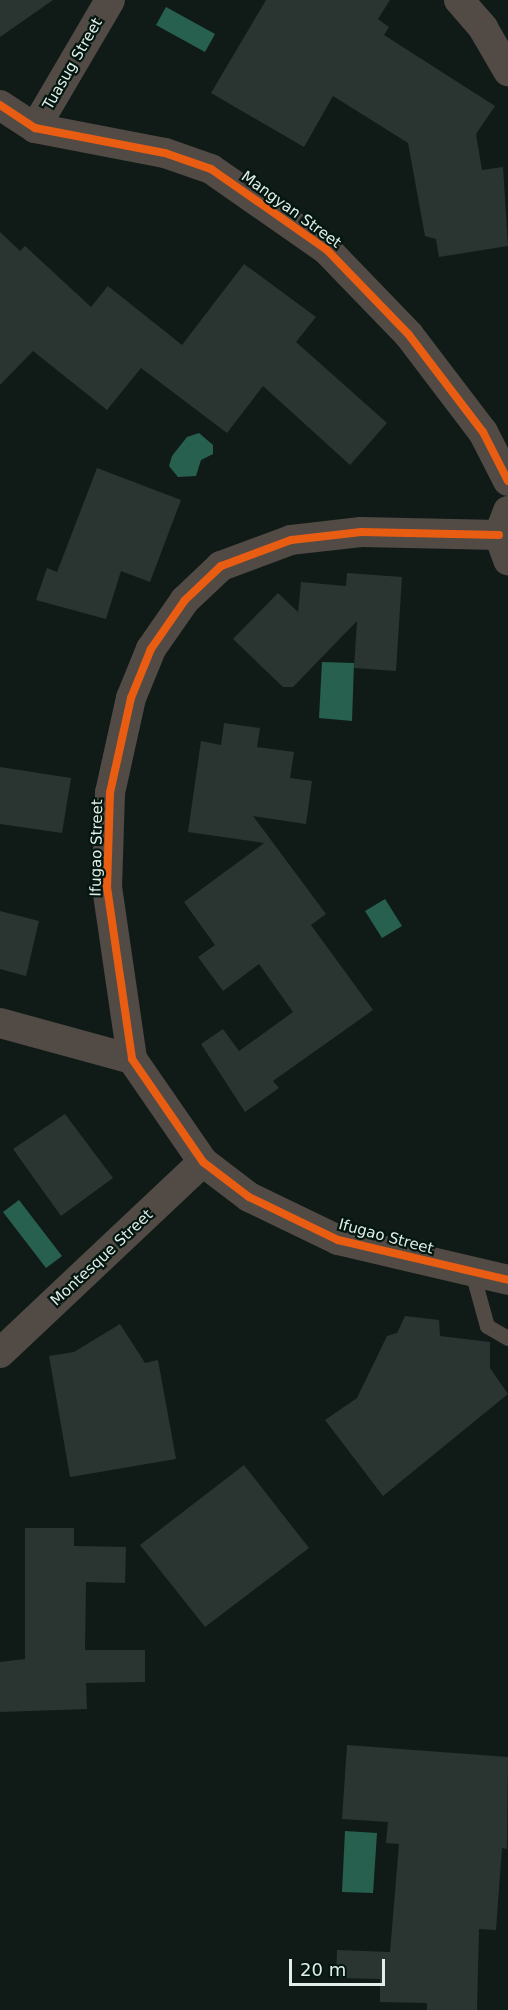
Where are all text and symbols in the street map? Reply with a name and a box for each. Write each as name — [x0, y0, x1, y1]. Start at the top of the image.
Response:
street label: Tuasug Street — [40, 15, 106, 113]
street label: Mangyan Street — [238, 168, 344, 252]
street label: Ifugao Street — [87, 799, 107, 897]
street label: Montesque Street — [47, 1206, 157, 1310]
street label: Ifugao Street — [337, 1216, 435, 1258]
scale bar — [292, 1947, 388, 1985]
text: 20 m — [300, 1959, 346, 1980]

